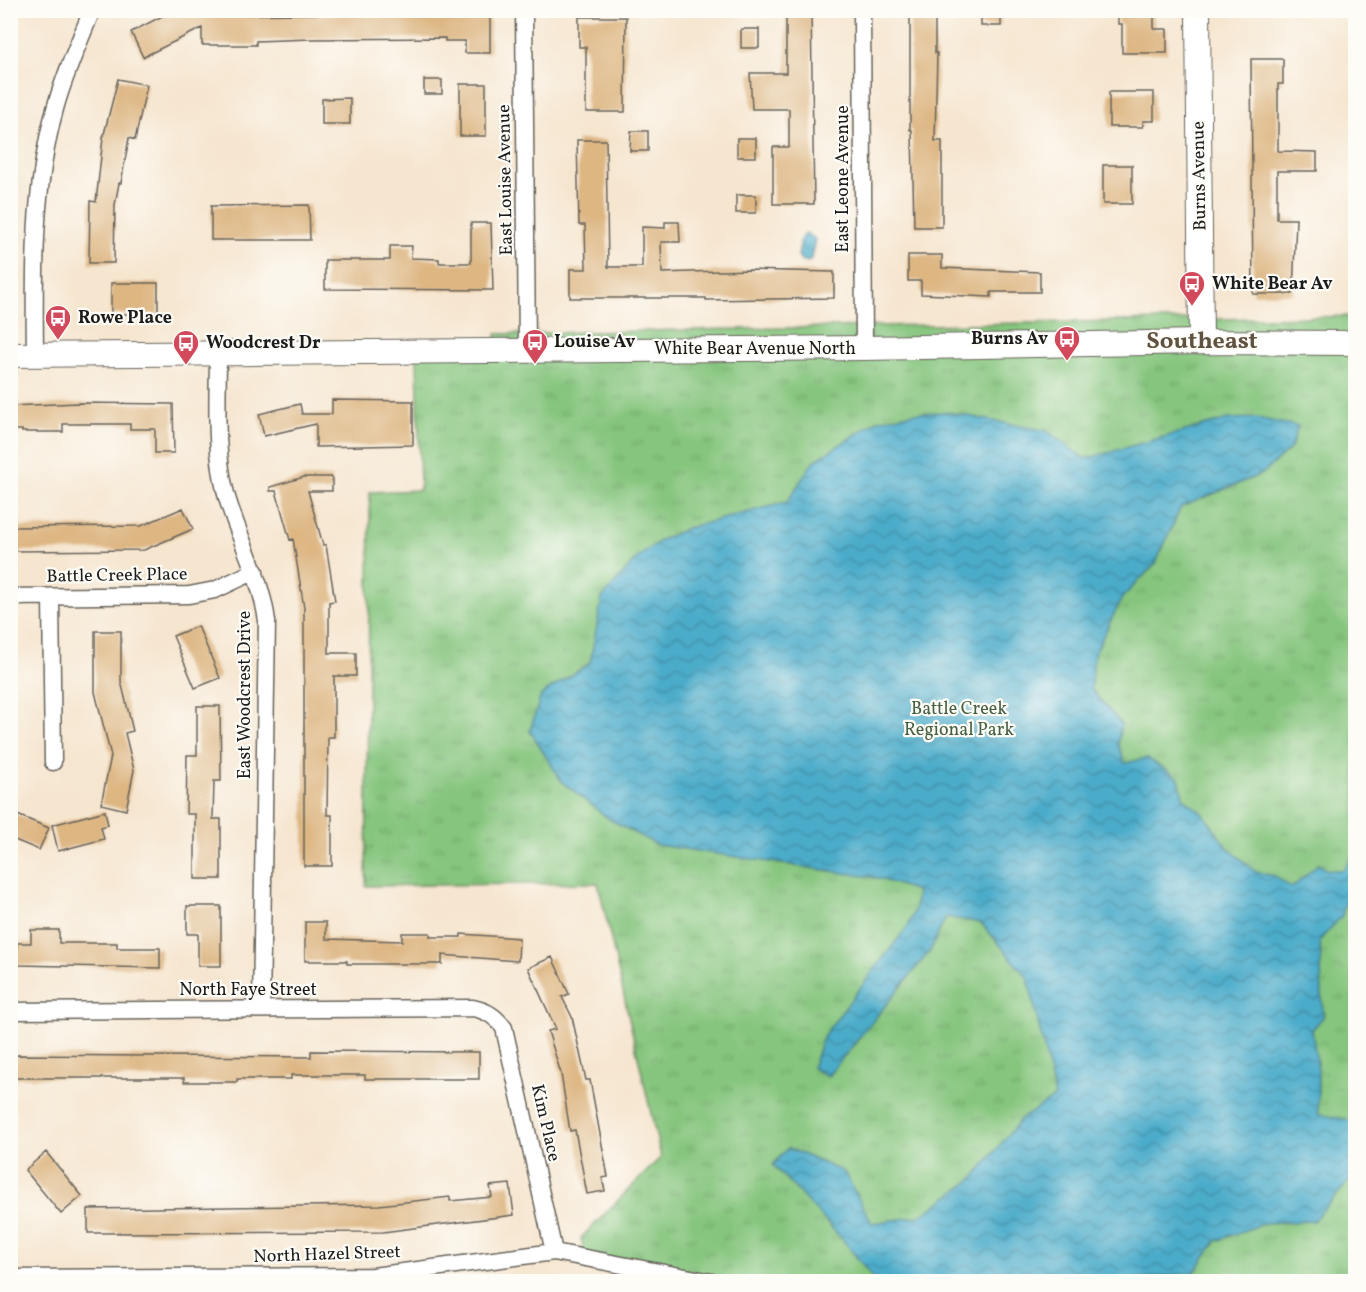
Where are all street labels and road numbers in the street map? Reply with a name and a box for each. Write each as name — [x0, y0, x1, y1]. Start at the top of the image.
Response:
street label: East Louise Avenue — [492, 104, 520, 256]
street label: East Leone Avenue — [831, 105, 856, 253]
street label: Burns Avenue — [1187, 121, 1213, 231]
street label: White Bear Avenue North — [654, 337, 856, 362]
street label: Battle Creek Place — [46, 562, 188, 590]
street label: East Woodcrest Drive — [233, 611, 258, 779]
street label: North Faye Street — [179, 978, 317, 1003]
street label: Kim Place — [524, 1082, 566, 1164]
street label: North Hazel Street — [253, 1240, 401, 1270]

